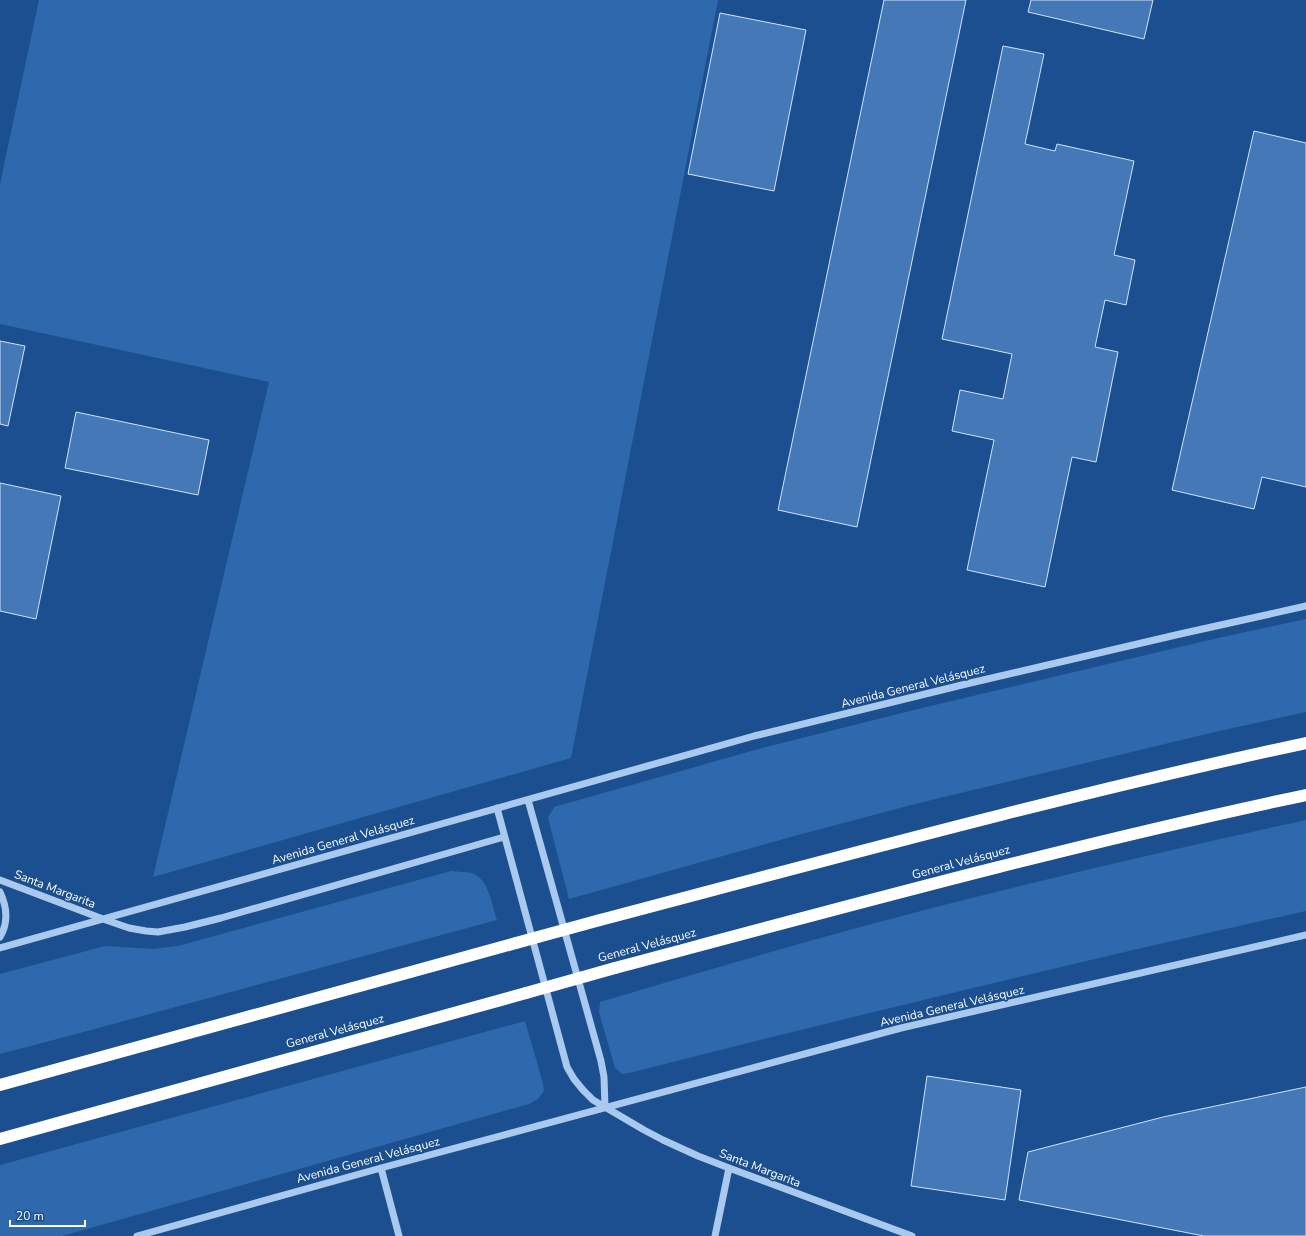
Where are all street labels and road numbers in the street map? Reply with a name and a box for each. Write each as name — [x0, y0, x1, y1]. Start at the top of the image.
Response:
street label: Avenida General Velásquez — [839, 660, 987, 712]
street label: Avenida General Velásquez — [270, 812, 417, 868]
street label: General Velásquez — [910, 841, 1012, 883]
street label: Santa Margarita — [12, 866, 98, 912]
street label: General Velásquez — [596, 924, 698, 966]
street label: Avenida General Velásquez — [878, 981, 1026, 1030]
street label: General Velásquez — [284, 1010, 386, 1052]
street label: Avenida General Velásquez — [295, 1133, 442, 1187]
street label: Santa Margarita — [717, 1145, 803, 1191]

